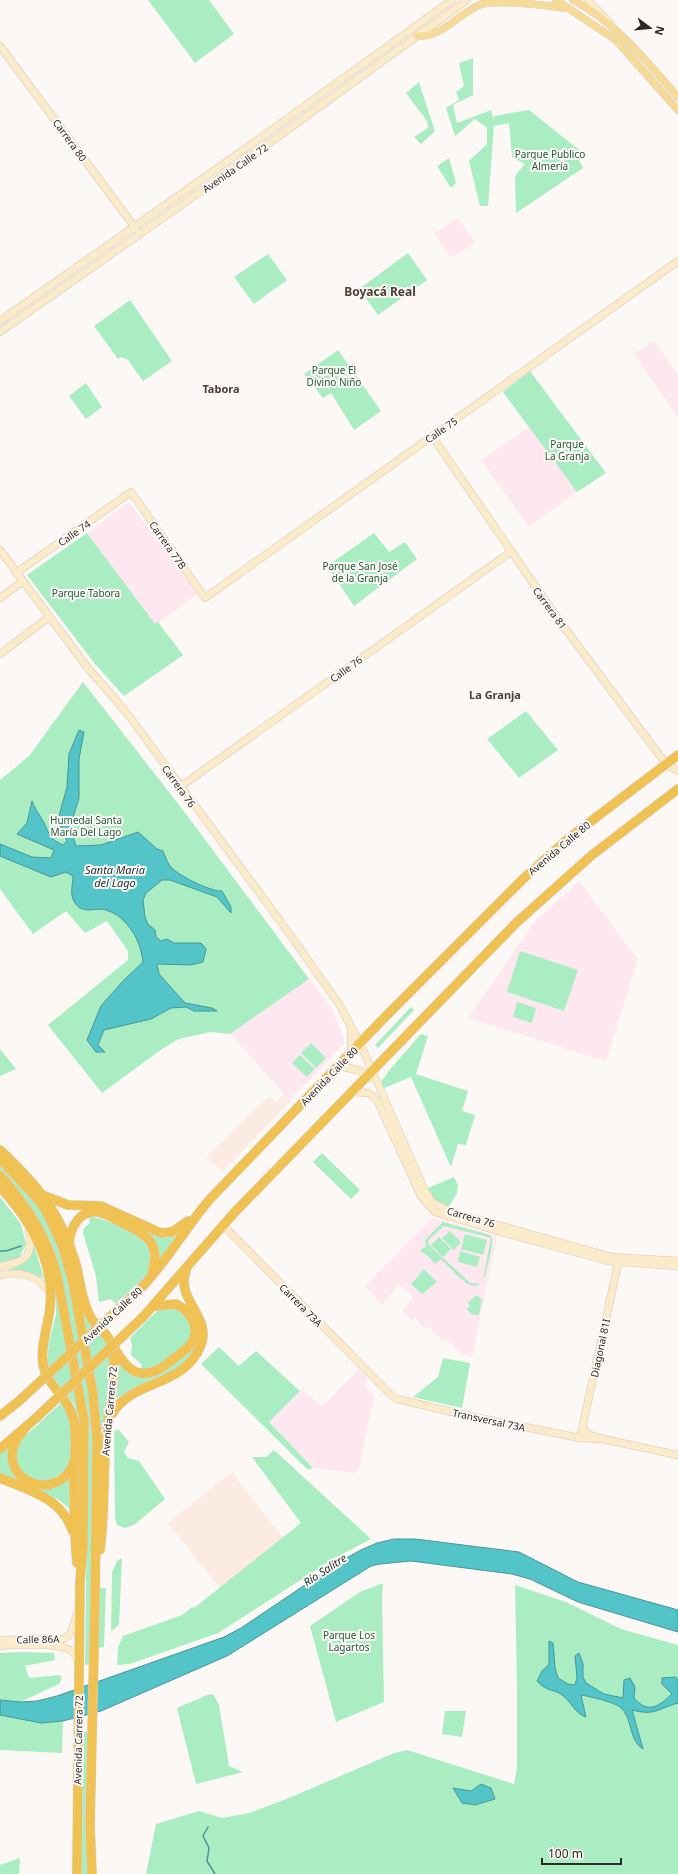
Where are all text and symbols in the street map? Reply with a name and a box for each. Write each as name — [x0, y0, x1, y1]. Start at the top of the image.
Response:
north arrow — [630, 8, 670, 48]
text: N — [652, 25, 669, 37]
street label: Carrera 80 — [50, 116, 90, 164]
street label: Avenida Calle 72 — [199, 140, 271, 196]
park label: Parque Publico Almería — [515, 147, 585, 173]
district label: Boyacá Real — [344, 283, 416, 300]
park label: Parque El Divino Niño — [307, 363, 361, 389]
district label: Tabora — [202, 381, 240, 396]
street label: Calle 75 — [422, 414, 460, 446]
park label: Parque La Granja — [545, 437, 589, 463]
street label: Calle 74 — [55, 517, 93, 549]
street label: Carrera 77B — [146, 518, 190, 572]
park label: Parque San José de la Granja — [322, 559, 398, 585]
street label: Carrera 81 — [530, 584, 570, 632]
park label: Parque Tabora — [52, 586, 120, 600]
street label: Calle 76 — [327, 652, 365, 685]
district label: La Granja — [469, 687, 521, 702]
street label: Carrera 76 — [159, 762, 199, 810]
park label: Humedal Santa María Del Lago — [50, 813, 122, 839]
street label: Avenida Calle 80 — [525, 818, 593, 878]
water label: Santa Maria del Lago — [85, 862, 146, 890]
street label: Avenida Calle 80 — [297, 1043, 361, 1109]
street label: Carrera 76 — [445, 1203, 497, 1231]
street label: Carrera 73A — [276, 1280, 326, 1330]
street label: Avenida Calle 80 — [79, 1283, 145, 1346]
street label: Diagonal 81I — [587, 1317, 613, 1379]
street label: Avenida Carrera 72 — [98, 1366, 120, 1456]
street label: Transversal 73A — [451, 1405, 527, 1435]
water label: Río Salitre — [300, 1550, 350, 1589]
park label: Parque Los Lagartos — [323, 1628, 375, 1654]
street label: Calle 86A — [16, 1632, 60, 1646]
street label: Avenida Carrera 72 — [70, 1695, 86, 1785]
scale bar — [542, 1840, 621, 1866]
text: 100 m — [548, 1845, 583, 1862]

